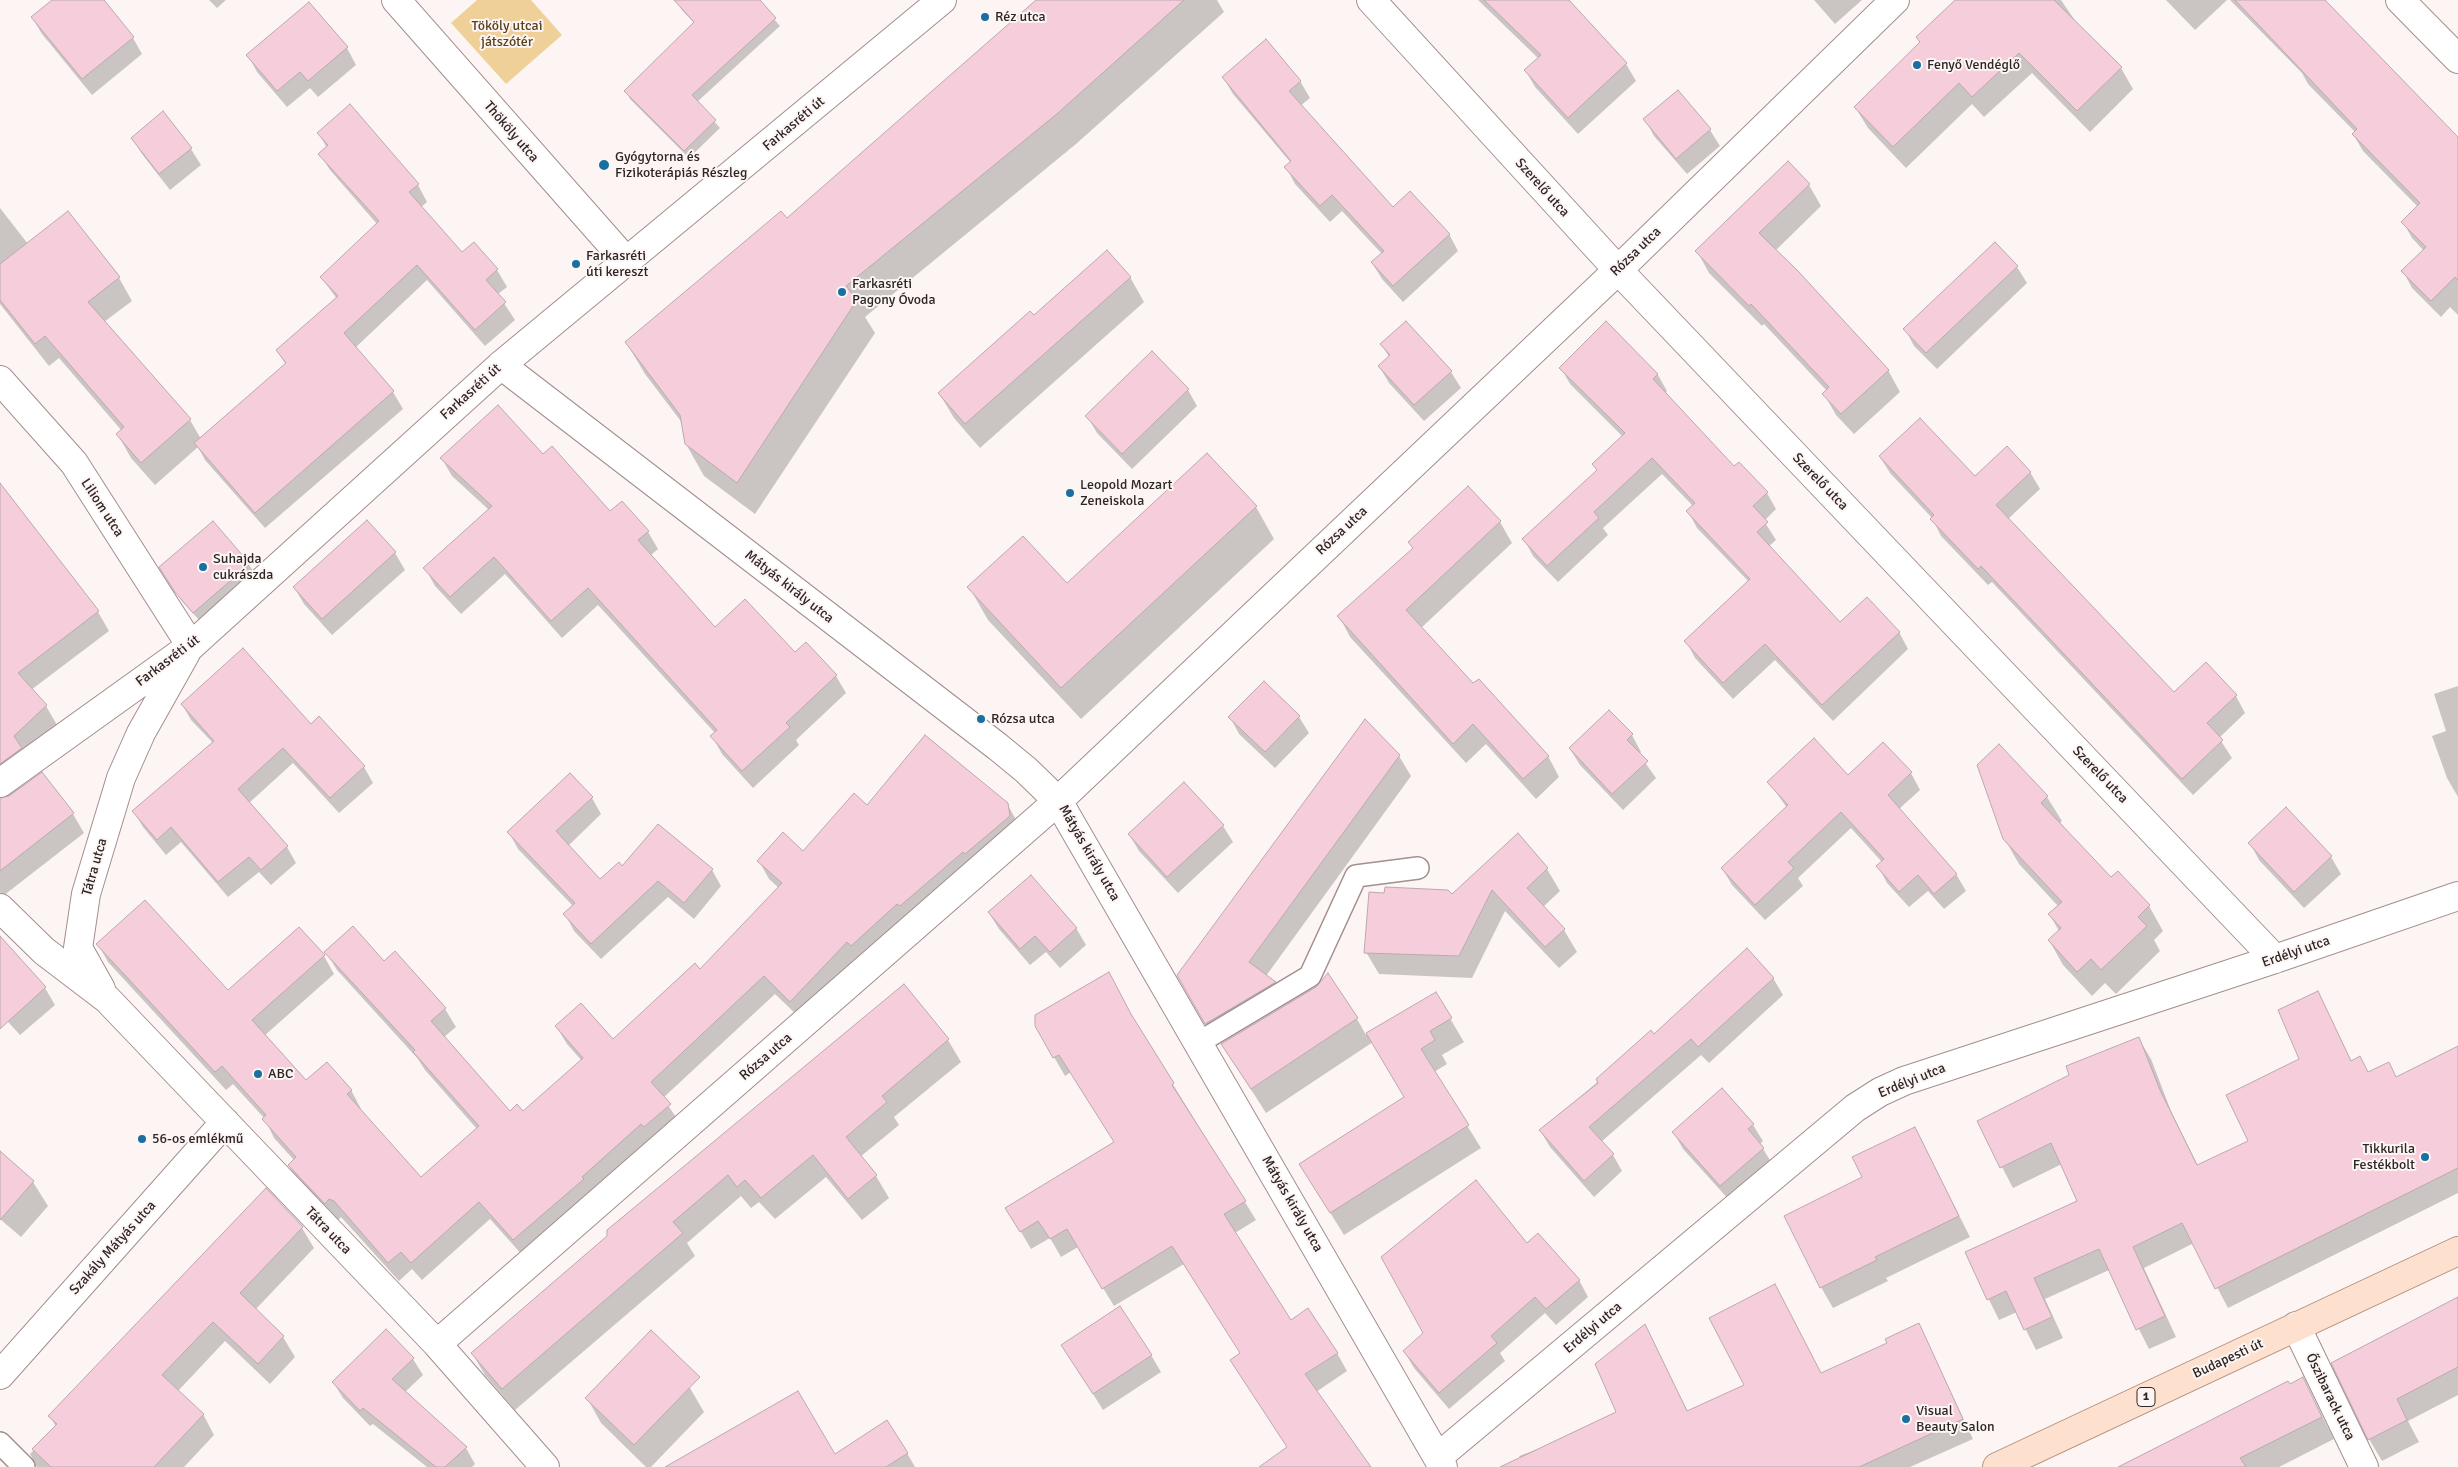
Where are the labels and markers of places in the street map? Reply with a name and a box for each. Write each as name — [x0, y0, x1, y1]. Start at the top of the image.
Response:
place label: Réz utca — [995, 9, 1046, 25]
marker: Réz utca — [979, 11, 991, 23]
place label: Fenyő Vendéglő — [1927, 57, 2020, 73]
marker: Fenyő Vendéglő — [1911, 59, 1923, 71]
place label: Gyógytorna és Fizikoterápiás Részleg — [615, 149, 747, 182]
marker: Gyógytorna és Fizikoterápiás Részleg — [597, 158, 611, 172]
place label: Farkasréti úti kereszt — [586, 248, 648, 280]
marker: Farkasréti úti kereszt — [570, 258, 582, 270]
place label: Farkasréti Pagony Óvoda — [852, 276, 936, 308]
marker: Farkasréti Pagony Óvoda — [836, 286, 848, 298]
place label: Leopold Mozart Zeneiskola — [1080, 477, 1173, 510]
marker: Leopold Mozart Zeneiskola — [1064, 487, 1076, 499]
place label: Suhajda cukrászda — [213, 551, 273, 584]
marker: Suhajda cukrászda — [197, 561, 209, 573]
place label: Rózsa utca — [991, 711, 1055, 727]
marker: Rózsa utca — [975, 713, 987, 725]
place label: ABC — [268, 1066, 293, 1082]
marker: ABC — [252, 1068, 264, 1080]
place label: 56-os emlékmű — [152, 1131, 243, 1147]
marker: 56-os emlékmű — [136, 1133, 148, 1145]
place label: Tikkurila Festékbolt — [2353, 1141, 2415, 1174]
marker: Tikkurila Festékbolt — [2419, 1151, 2431, 1163]
place label: Visual Beauty Salon — [1916, 1403, 1995, 1435]
marker: Visual Beauty Salon — [1900, 1413, 1912, 1425]

